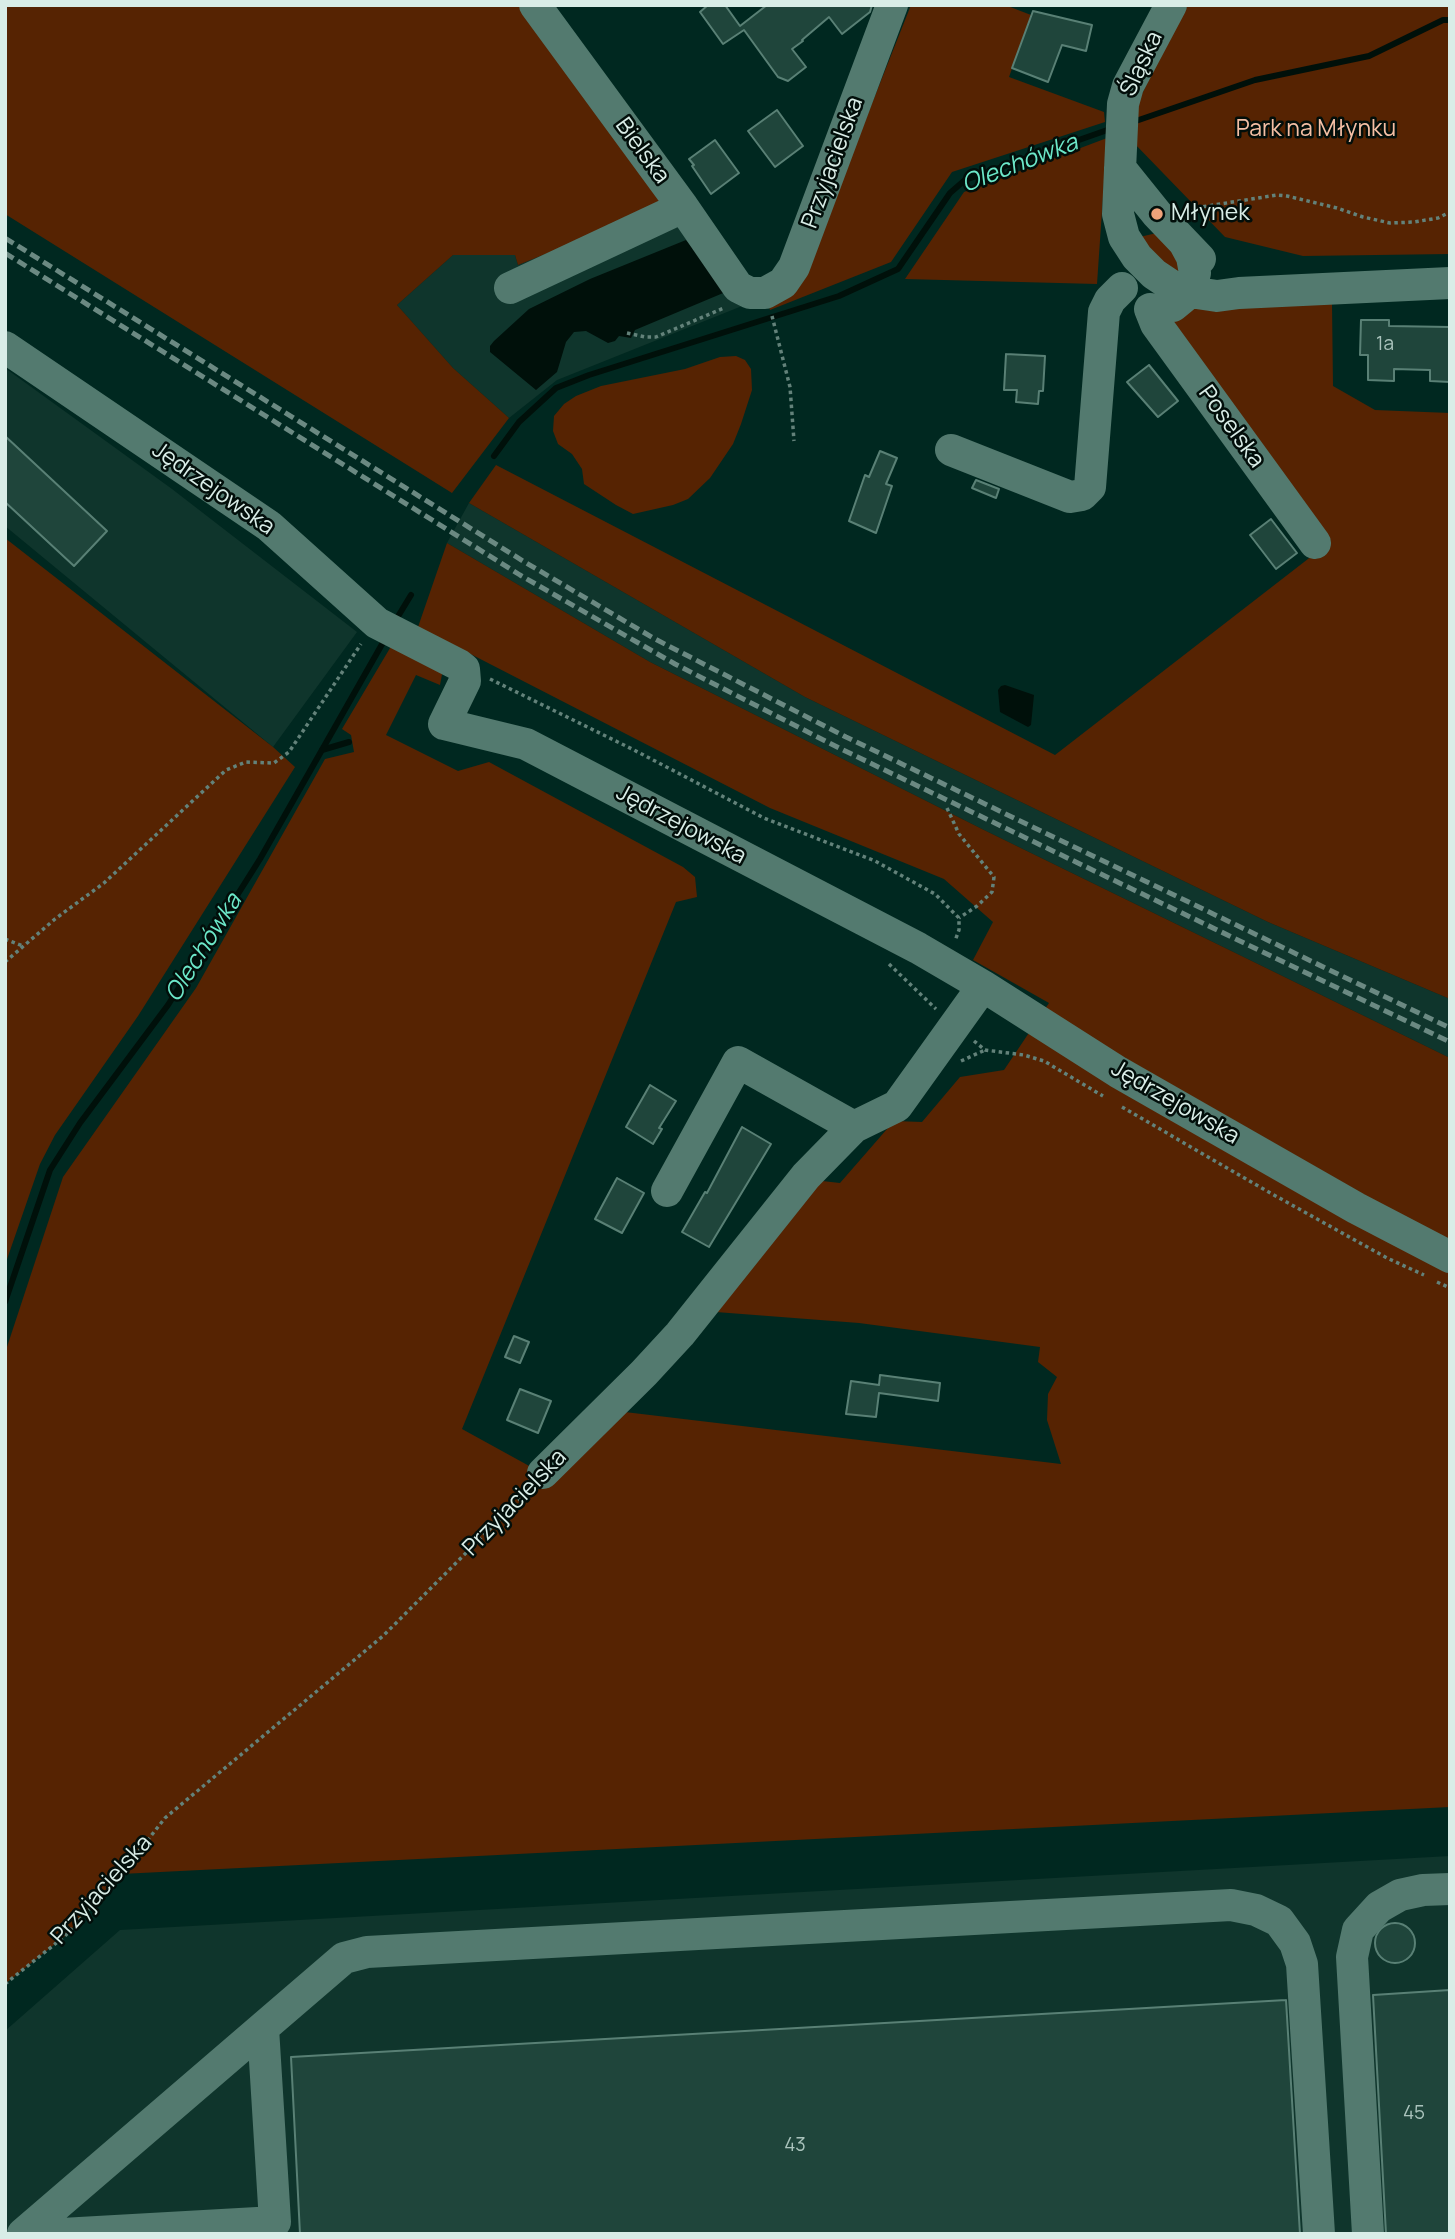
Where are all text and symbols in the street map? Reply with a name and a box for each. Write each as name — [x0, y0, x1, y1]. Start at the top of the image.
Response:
street label: Śląska — [1115, 27, 1169, 101]
street label: Przyjacielska — [797, 94, 869, 232]
street label: Bielska — [609, 113, 675, 189]
park label: Park na Młynku — [1236, 116, 1396, 144]
water label: Olechówka — [958, 129, 1082, 199]
place label: Młynek — [1171, 200, 1250, 228]
marker: Młynek — [1149, 206, 1165, 222]
house number: 1a — [1376, 334, 1394, 356]
street label: Poselska — [1192, 381, 1270, 473]
street label: Jędrzejowska — [146, 437, 280, 541]
street label: Jędrzejowska — [611, 779, 751, 871]
water label: Olechówka — [159, 889, 249, 1007]
street label: Jędrzejowska — [1106, 1055, 1244, 1151]
street label: Przyjacielska — [457, 1444, 573, 1562]
street label: Przyjacielska — [46, 1830, 158, 1950]
house number: 45 — [1403, 2103, 1425, 2125]
house number: 43 — [784, 2135, 806, 2157]

